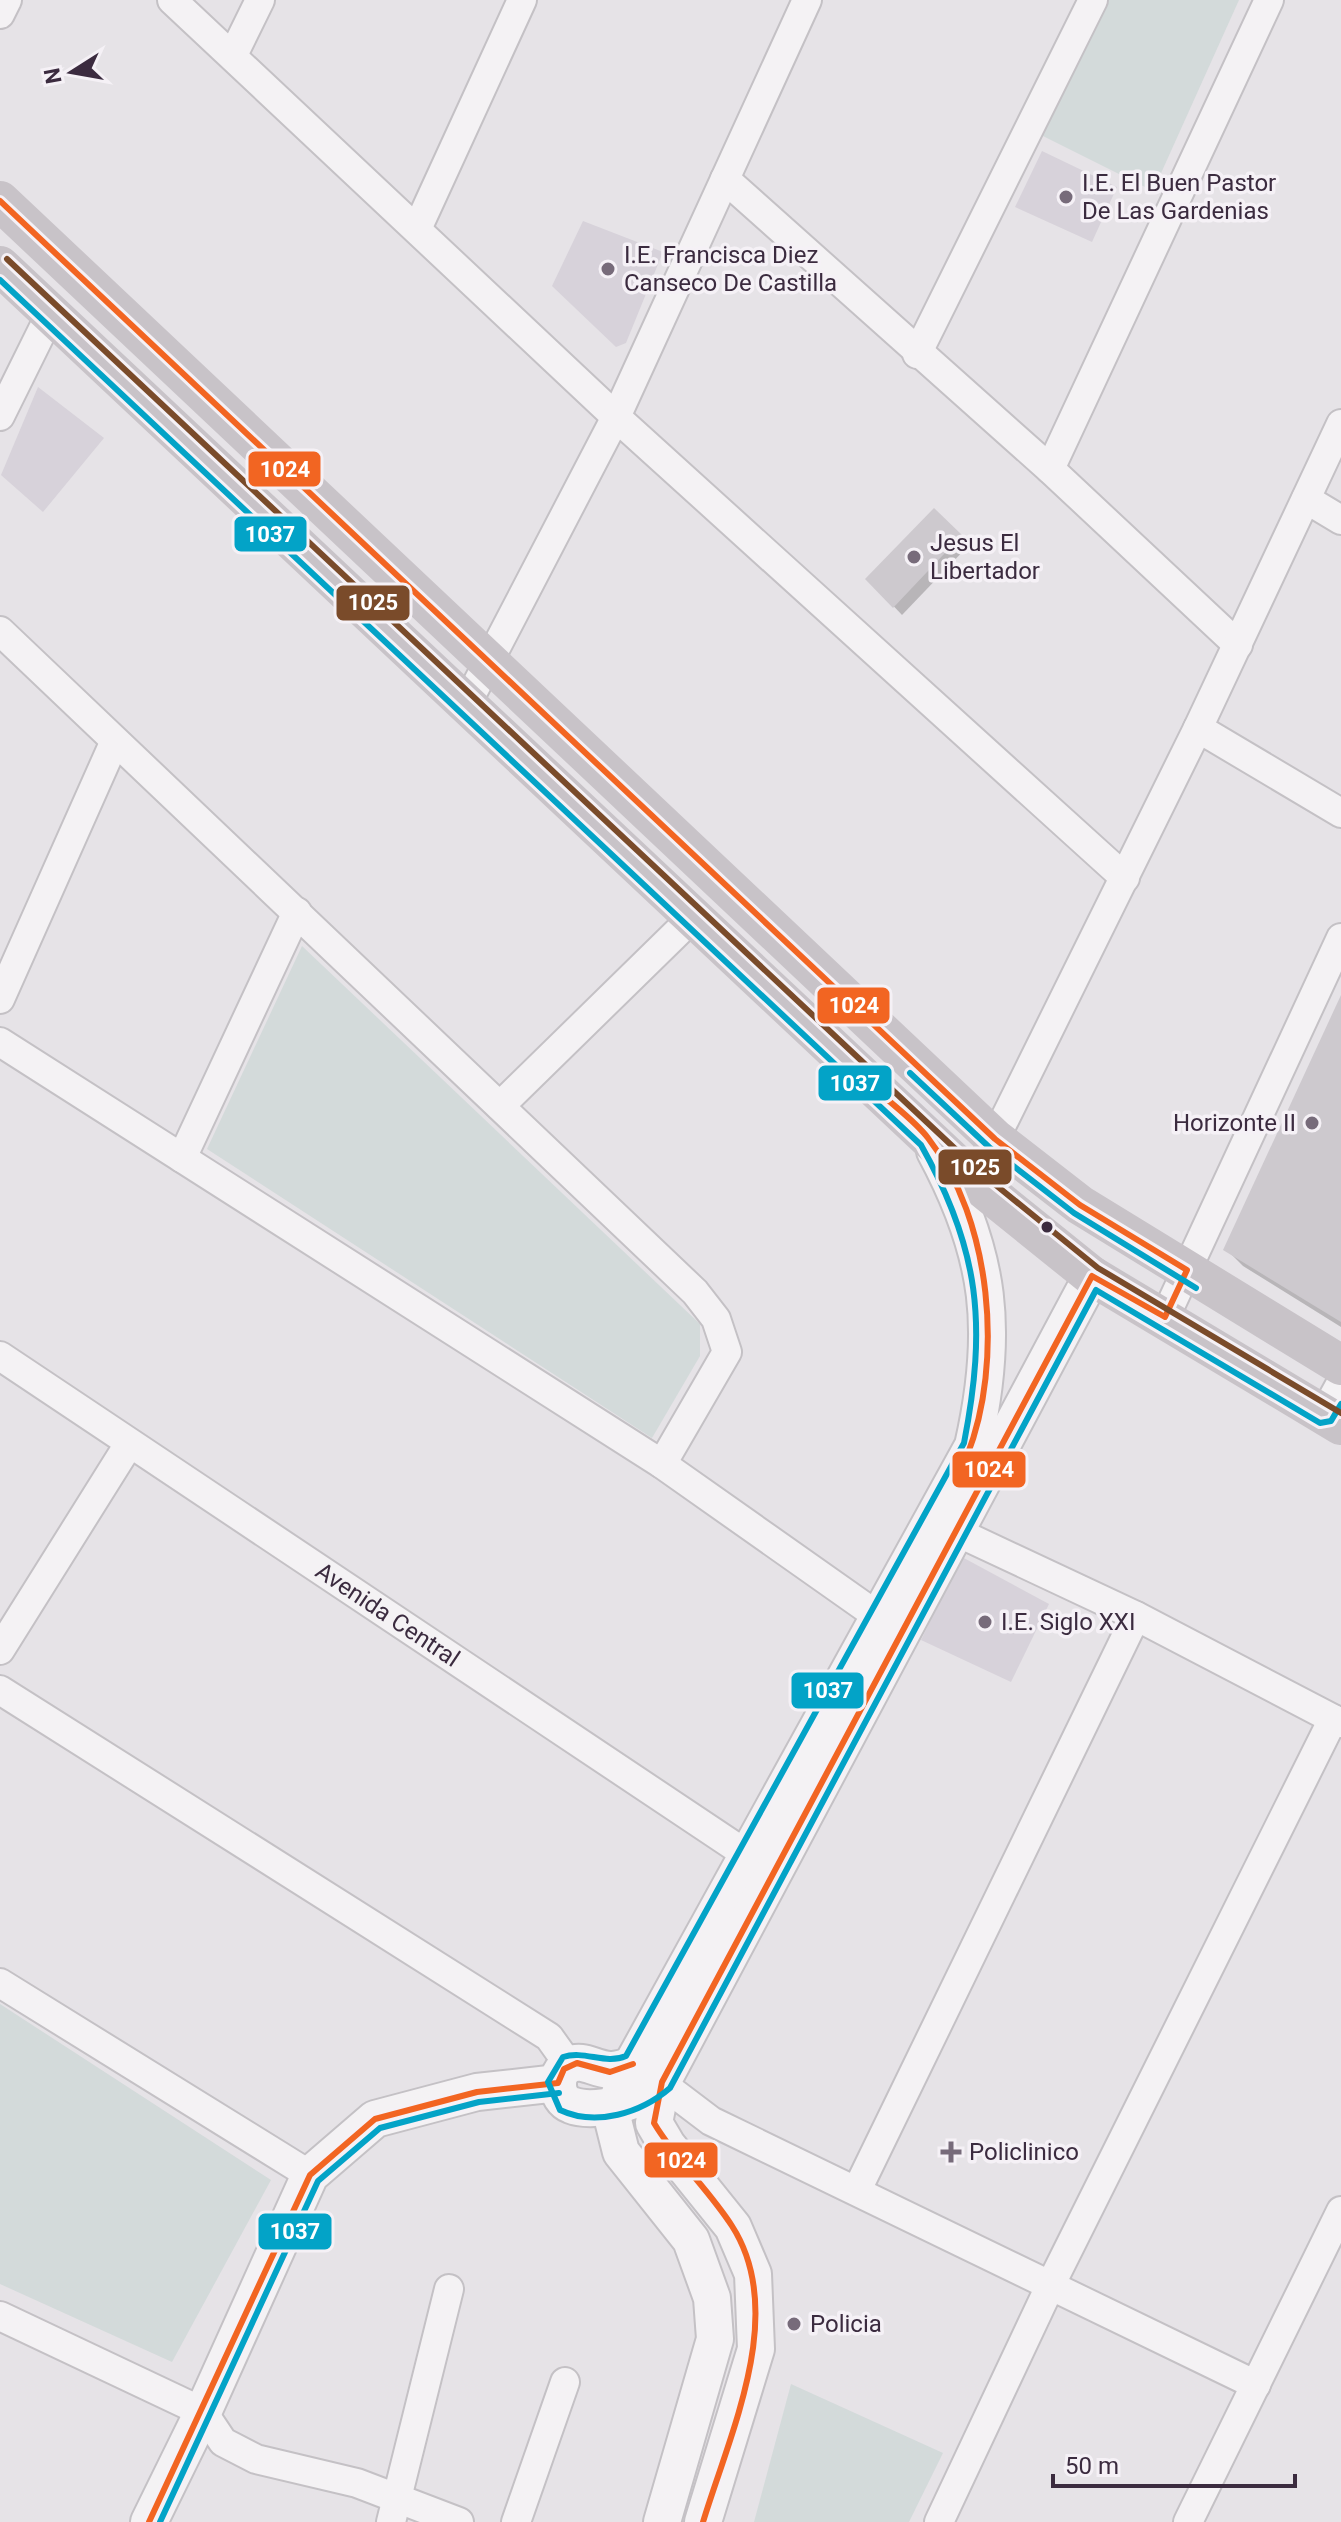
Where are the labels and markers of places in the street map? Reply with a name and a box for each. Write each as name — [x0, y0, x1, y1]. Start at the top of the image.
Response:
place label: I.E. El Buen Pastor De Las Gardenias — [1082, 169, 1276, 225]
marker: I.E. El Buen Pastor De Las Gardenias — [1057, 188, 1075, 206]
place label: I.E. Francisca Diez Canseco De Castilla — [624, 241, 837, 297]
marker: I.E. Francisca Diez Canseco De Castilla — [599, 260, 617, 278]
place label: Jesus El Libertador — [930, 529, 1040, 585]
marker: Jesus El Libertador — [905, 548, 923, 566]
place label: Horizonte II — [1173, 1109, 1296, 1137]
marker: Horizonte II — [1303, 1114, 1321, 1132]
unlabelled marker — [1039, 1219, 1055, 1235]
place label: I.E. Siglo XXI — [1001, 1608, 1135, 1636]
marker: I.E. Siglo XXI — [976, 1613, 994, 1631]
place label: Policlinico — [969, 2138, 1079, 2166]
marker: Policlinico — [940, 2141, 962, 2163]
place label: Policia — [810, 2310, 882, 2338]
marker: Policia — [785, 2315, 803, 2333]

